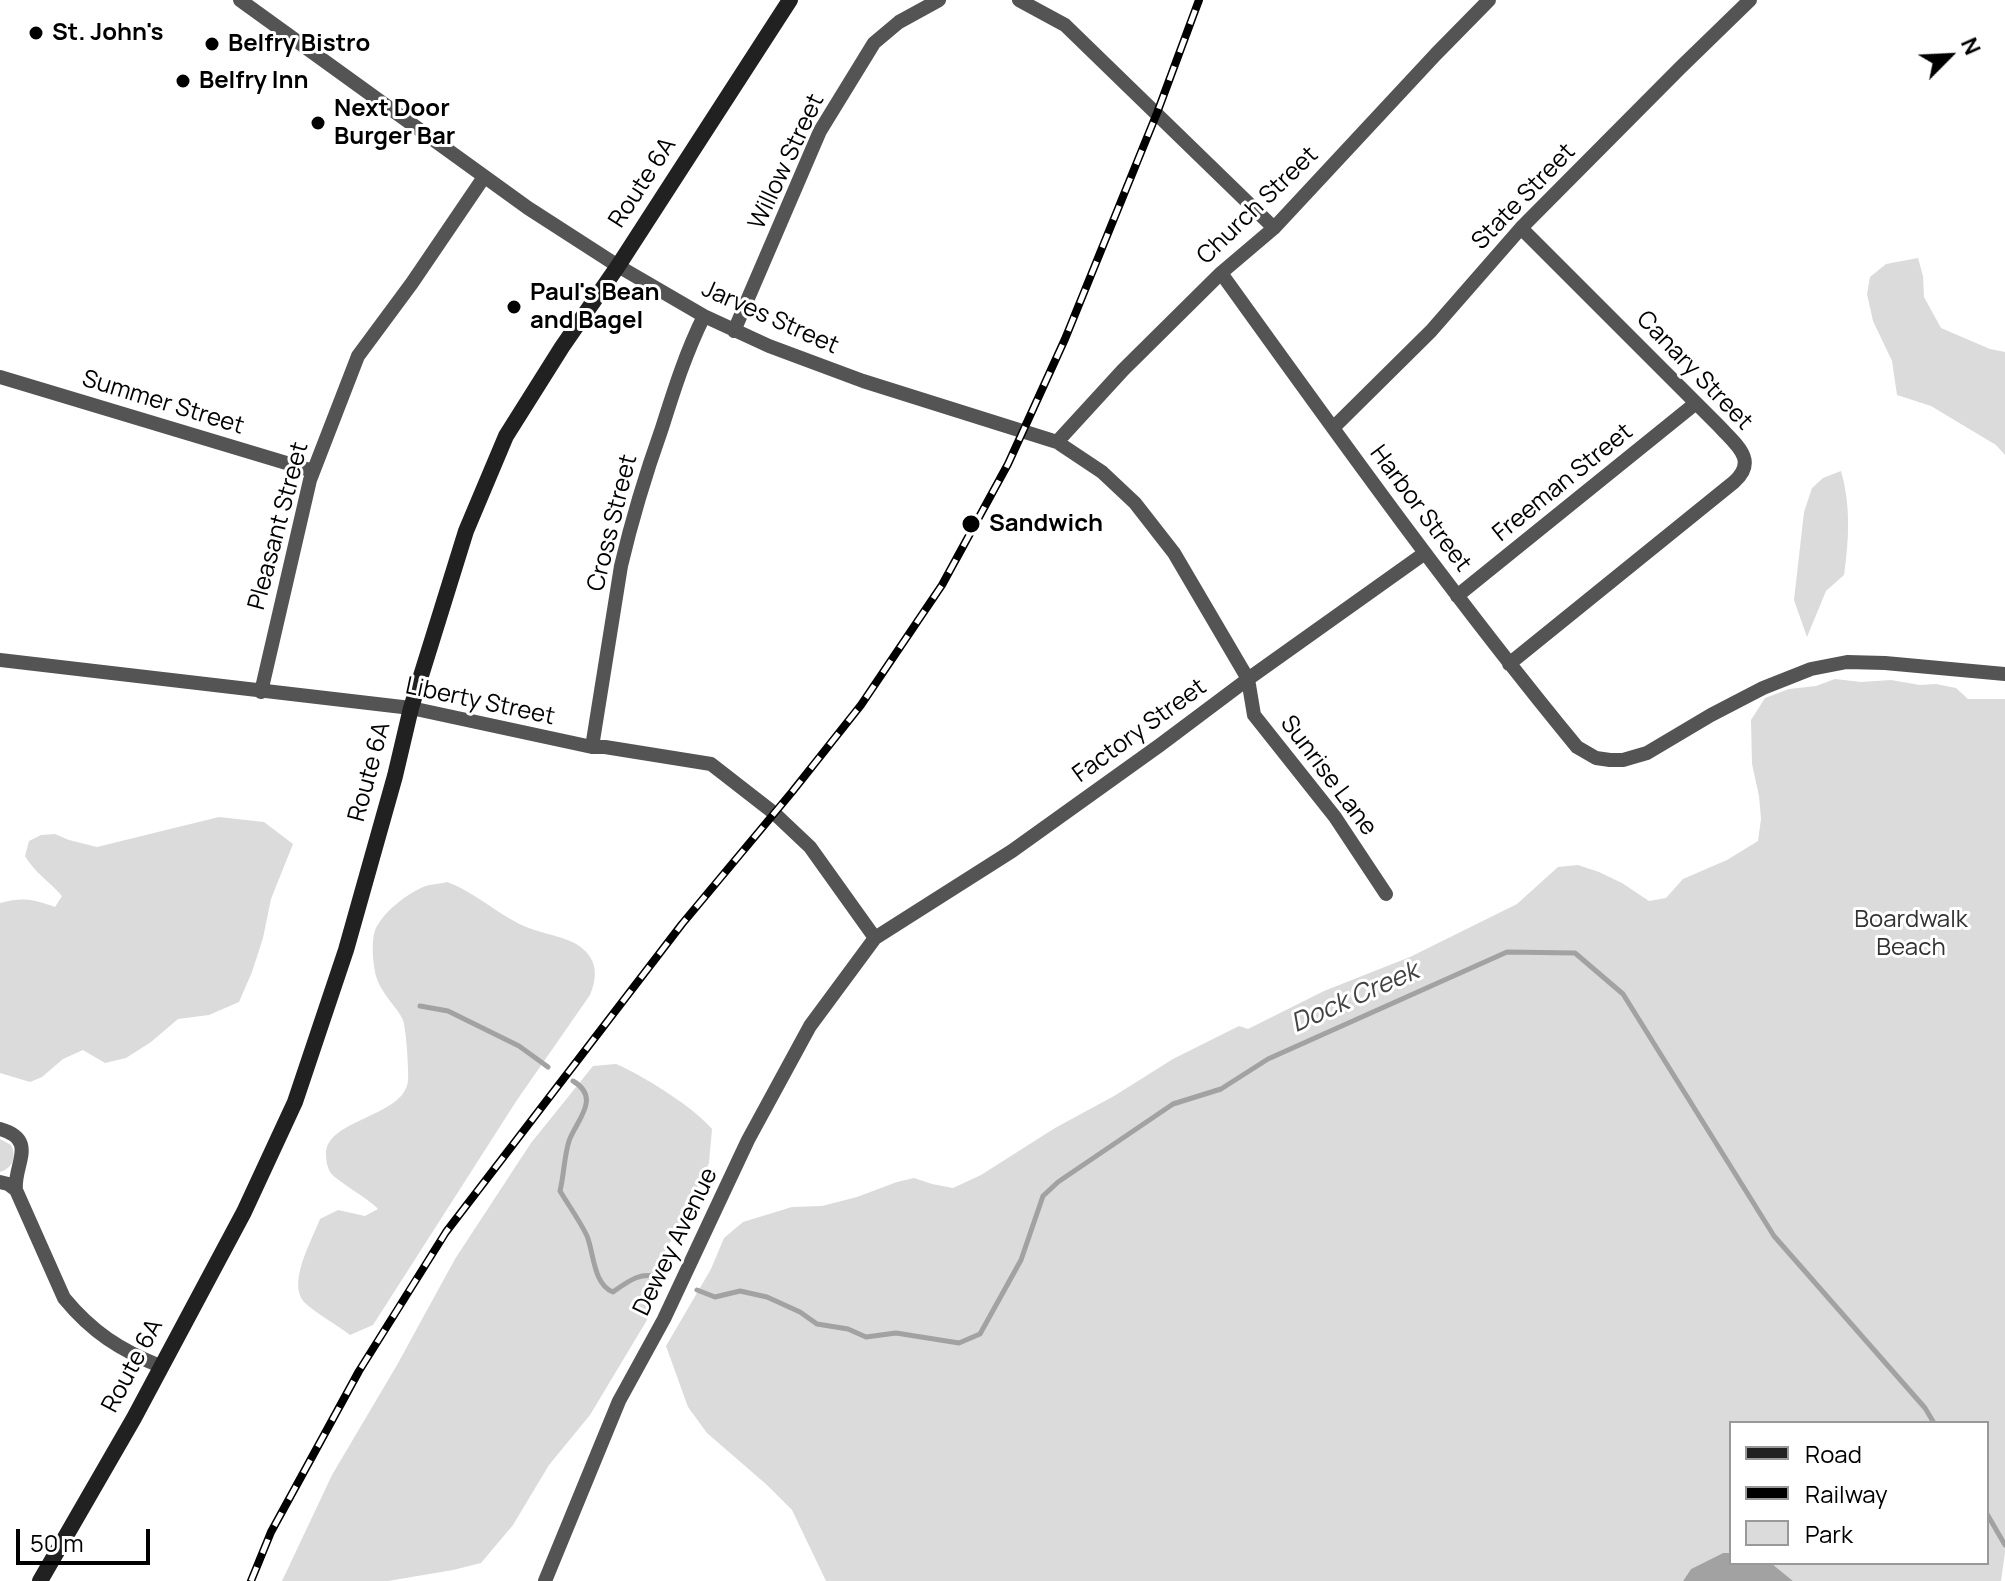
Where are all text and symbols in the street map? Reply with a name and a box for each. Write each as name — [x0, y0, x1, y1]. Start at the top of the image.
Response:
north arrow — [1909, 16, 1989, 96]
place label: St. John's — [52, 19, 163, 47]
marker: St. John's — [27, 24, 45, 42]
place label: Belfry Bistro — [228, 30, 370, 58]
text: N — [1954, 33, 1988, 60]
marker: Belfry Bistro — [203, 35, 221, 53]
place label: Belfry Inn — [199, 67, 309, 95]
marker: Belfry Inn — [174, 72, 192, 90]
street label: Willow Street — [743, 90, 831, 234]
place label: Next Door Burger Bar — [334, 95, 455, 151]
marker: Next Door Burger Bar — [309, 114, 327, 132]
street label: Route 6A — [603, 133, 683, 233]
street label: State Street — [1466, 138, 1582, 256]
street label: Church Street — [1192, 141, 1324, 271]
street label: Jarves Street — [697, 275, 843, 361]
place label: Paul's Bean and Bagel — [530, 279, 660, 335]
marker: Paul's Bean and Bagel — [505, 298, 523, 316]
street label: Canary Street — [1630, 305, 1758, 437]
street label: Summer Street — [79, 365, 247, 441]
street label: Freeman Street — [1487, 418, 1639, 548]
street label: Pleasant Street — [243, 439, 315, 613]
street label: Harbor Street — [1363, 440, 1477, 578]
street label: Cross Street — [582, 452, 644, 594]
place label: Sandwich — [989, 510, 1103, 538]
marker: Sandwich — [960, 513, 982, 535]
street label: Liberty Street — [403, 672, 557, 732]
street label: Factory Street — [1068, 673, 1212, 789]
street label: Sunrise Lane — [1274, 710, 1382, 842]
street label: Route 6A — [343, 719, 397, 825]
park label: Boardwalk Beach — [1854, 906, 1968, 962]
water label: Dock Creek — [1286, 956, 1424, 1040]
street label: Dewey Avenue — [628, 1163, 724, 1321]
street label: Route 6A — [96, 1314, 170, 1418]
legend — [1729, 1421, 1989, 1565]
text: Road — [1805, 1437, 1862, 1470]
text: Railway — [1805, 1477, 1888, 1510]
scale bar — [20, 1513, 154, 1563]
text: Park — [1805, 1517, 1853, 1550]
text: 50 m — [30, 1526, 84, 1559]

